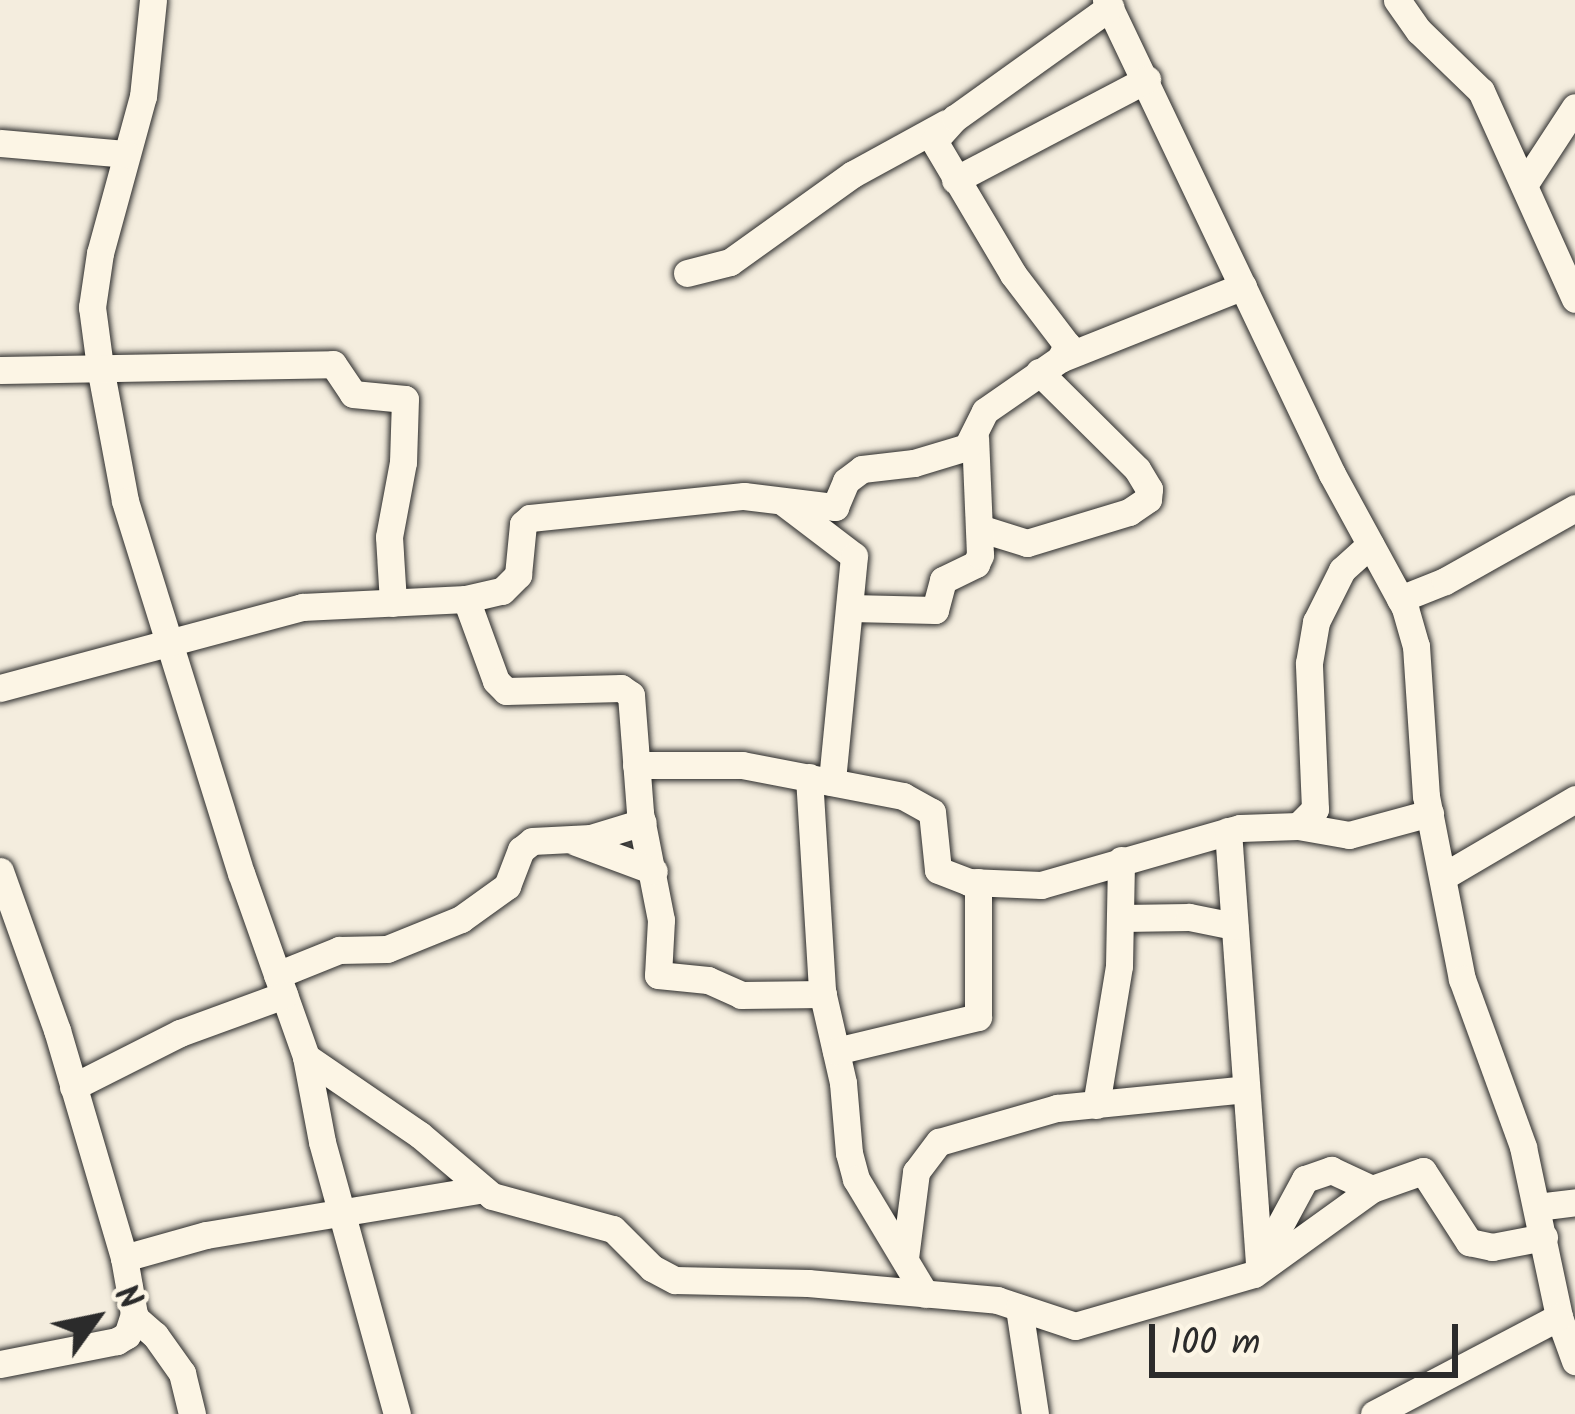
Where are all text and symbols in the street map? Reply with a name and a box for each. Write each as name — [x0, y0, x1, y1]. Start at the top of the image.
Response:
north arrow — [36, 1258, 156, 1378]
text: N — [99, 1275, 155, 1321]
scale bar — [1155, 1300, 1464, 1374]
text: 100 m — [1170, 1316, 1260, 1373]

